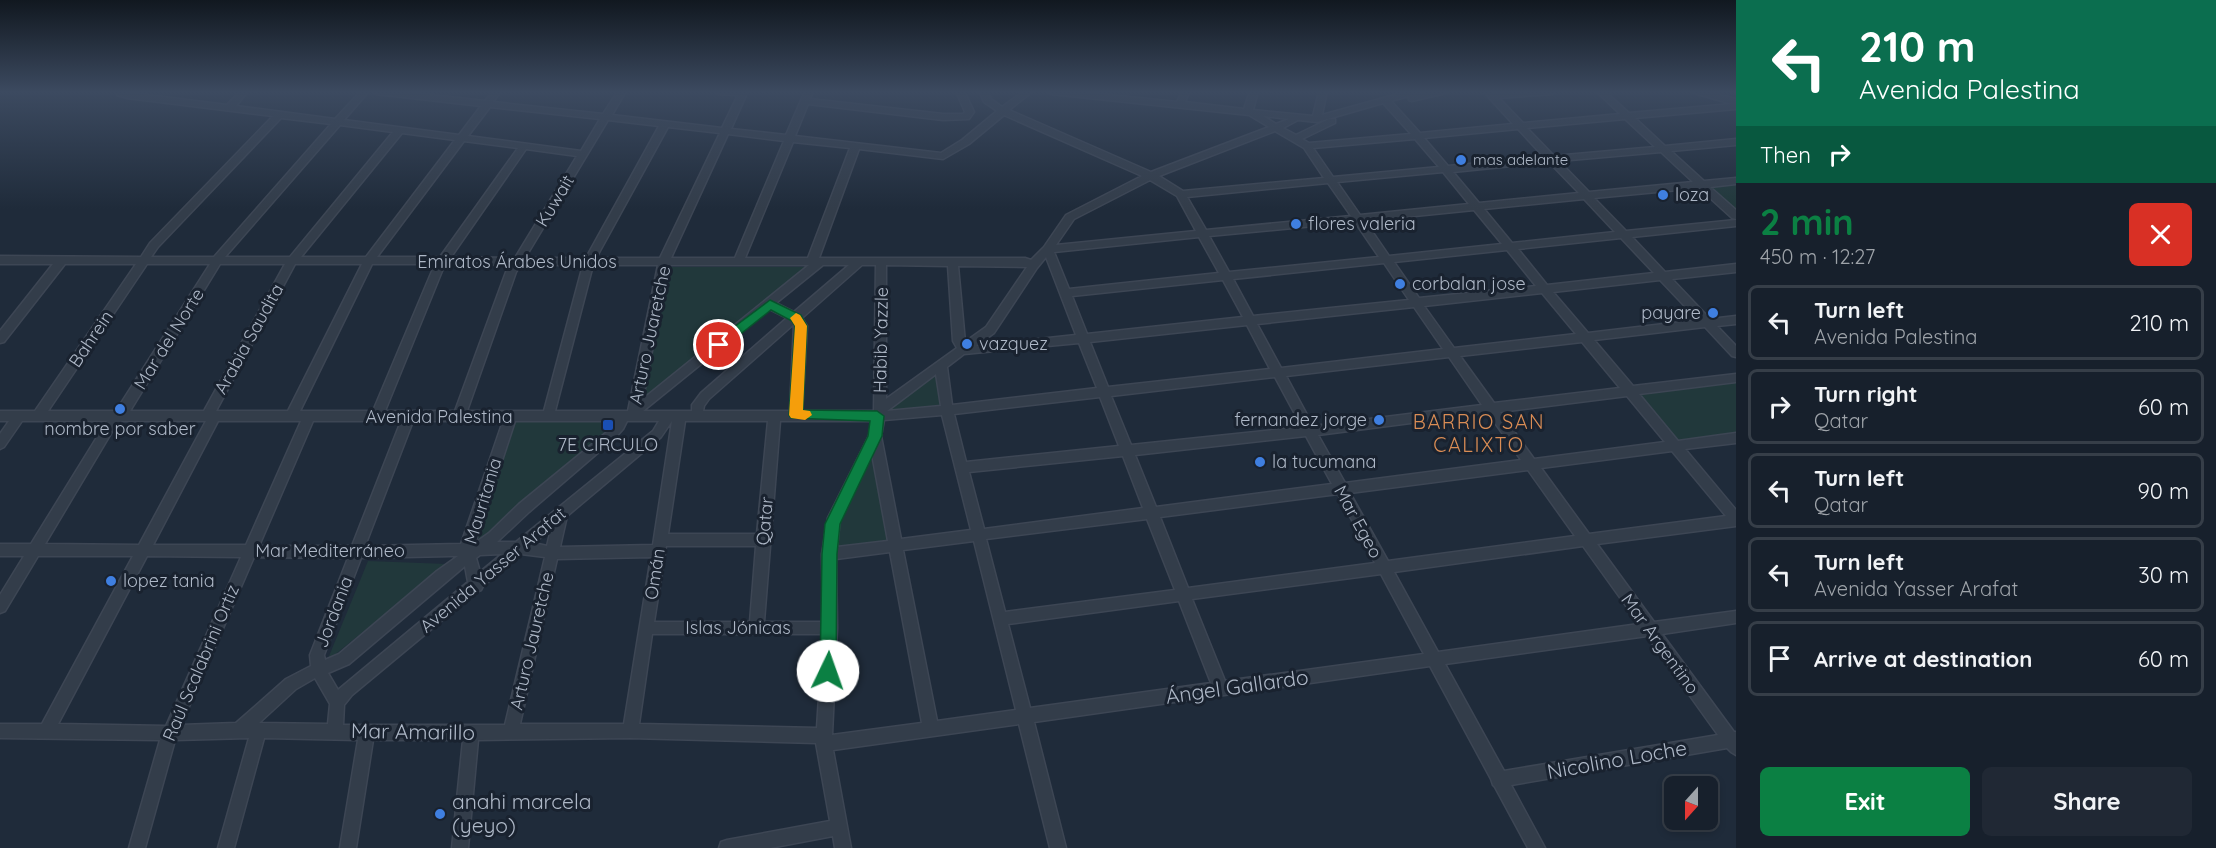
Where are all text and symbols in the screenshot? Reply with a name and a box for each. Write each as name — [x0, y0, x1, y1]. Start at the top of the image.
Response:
text: 210 m — [1859, 20, 1976, 73]
icon: left — [1760, 24, 1838, 102]
text: Avenida Palestina — [1859, 72, 2080, 106]
icon: right — [1823, 138, 1856, 171]
text: Then — [1760, 141, 1811, 169]
place label: mas adelante — [1473, 150, 1568, 169]
marker: mas adelante — [1454, 153, 1468, 167]
street label: Kuwait — [530, 171, 579, 231]
place label: loza — [1675, 183, 1709, 206]
marker: loza — [1656, 188, 1670, 202]
text: 2 min — [1760, 199, 1854, 244]
button: close — [2129, 203, 2192, 266]
place label: flores valeria — [1308, 212, 1416, 235]
marker: flores valeria — [1289, 217, 1303, 231]
text: 450 m · 12:27 — [1760, 244, 1875, 269]
street label: Emiratos Árabes Unidos — [417, 250, 617, 273]
street label: Arturo Juaretche — [624, 263, 675, 406]
place label: corbalan jose — [1412, 272, 1526, 295]
marker: corbalan jose — [1393, 277, 1407, 291]
street label: Arabia Saudita — [209, 280, 288, 398]
street label: Mar del Norte — [128, 284, 209, 394]
street label: Habib Yazzle — [868, 287, 893, 393]
text: Turn left — [1814, 296, 1904, 324]
place label: payare — [1641, 301, 1701, 324]
street label: Bahrein — [63, 306, 118, 372]
marker: payare — [1706, 306, 1720, 320]
icon: left — [1763, 306, 1796, 339]
text: 210 m — [2130, 309, 2189, 337]
pin — [693, 319, 744, 370]
text: Avenida Palestina — [1814, 324, 1977, 349]
icon: arrive — [702, 328, 735, 361]
place label: vazquez — [979, 332, 1048, 355]
marker: vazquez — [960, 337, 974, 351]
text: Turn right — [1814, 380, 1918, 408]
icon: right — [1763, 390, 1796, 423]
text: 60 m — [2138, 393, 2189, 421]
marker: nombre por saber — [113, 402, 127, 416]
street label: Avenida Palestina — [365, 405, 513, 428]
place label: fernandez jorge — [1234, 408, 1367, 431]
text: Qatar — [1814, 408, 1868, 433]
district label: BARRIO SAN CALIXTO — [1413, 409, 1545, 457]
marker: fernandez jorge — [1372, 413, 1386, 427]
place label: nombre por saber — [44, 417, 196, 440]
marker: 7E CIRCULO — [601, 418, 615, 432]
place label: 7E CIRCULO — [558, 433, 658, 456]
place label: la tucumana — [1272, 450, 1377, 473]
street label: Mauritania — [459, 455, 507, 547]
marker: la tucumana — [1253, 455, 1267, 469]
text: Turn left — [1814, 464, 1904, 492]
icon: left — [1763, 474, 1796, 507]
text: 90 m — [2138, 477, 2189, 505]
street label: Mar Egeo — [1329, 481, 1388, 562]
text: Qatar — [1814, 492, 1868, 517]
street label: Qatar — [751, 496, 778, 546]
street label: Avenida Yasser Arafat — [415, 502, 570, 637]
street label: Mar Mediterráneo — [255, 539, 405, 562]
street label: Omán — [639, 547, 670, 601]
text: Turn left — [1814, 548, 1904, 576]
icon: left — [1763, 558, 1796, 591]
text: 30 m — [2138, 561, 2189, 589]
place label: lopez tania — [123, 569, 215, 592]
street label: Arturo Jauretche — [504, 570, 559, 712]
street label: Jordania — [309, 573, 358, 651]
marker: lopez tania — [104, 574, 118, 588]
text: Avenida Yasser Arafat — [1814, 576, 2018, 601]
street label: Raúl Scalabrini Ortiz — [157, 581, 244, 744]
street label: Mar Argentino — [1616, 589, 1705, 698]
street label: Islas Jónicas — [685, 616, 791, 639]
position arrow — [796, 639, 860, 703]
icon: arrive — [1763, 642, 1796, 675]
text: Arrive at destination — [1814, 645, 2032, 673]
text: 60 m — [2138, 645, 2189, 673]
street label: Ángel Gallardo — [1164, 663, 1310, 709]
street label: Mar Amarillo — [351, 717, 475, 745]
street label: Nicolino Loche — [1545, 734, 1689, 784]
button: Exit — [1760, 767, 1970, 836]
button: Share — [1982, 767, 2192, 836]
north arrow — [1664, 776, 1718, 830]
map controls — [1664, 776, 1718, 830]
place label: anahi marcela (yeyo) — [452, 788, 592, 838]
marker: anahi marcela (yeyo) — [433, 807, 447, 821]

